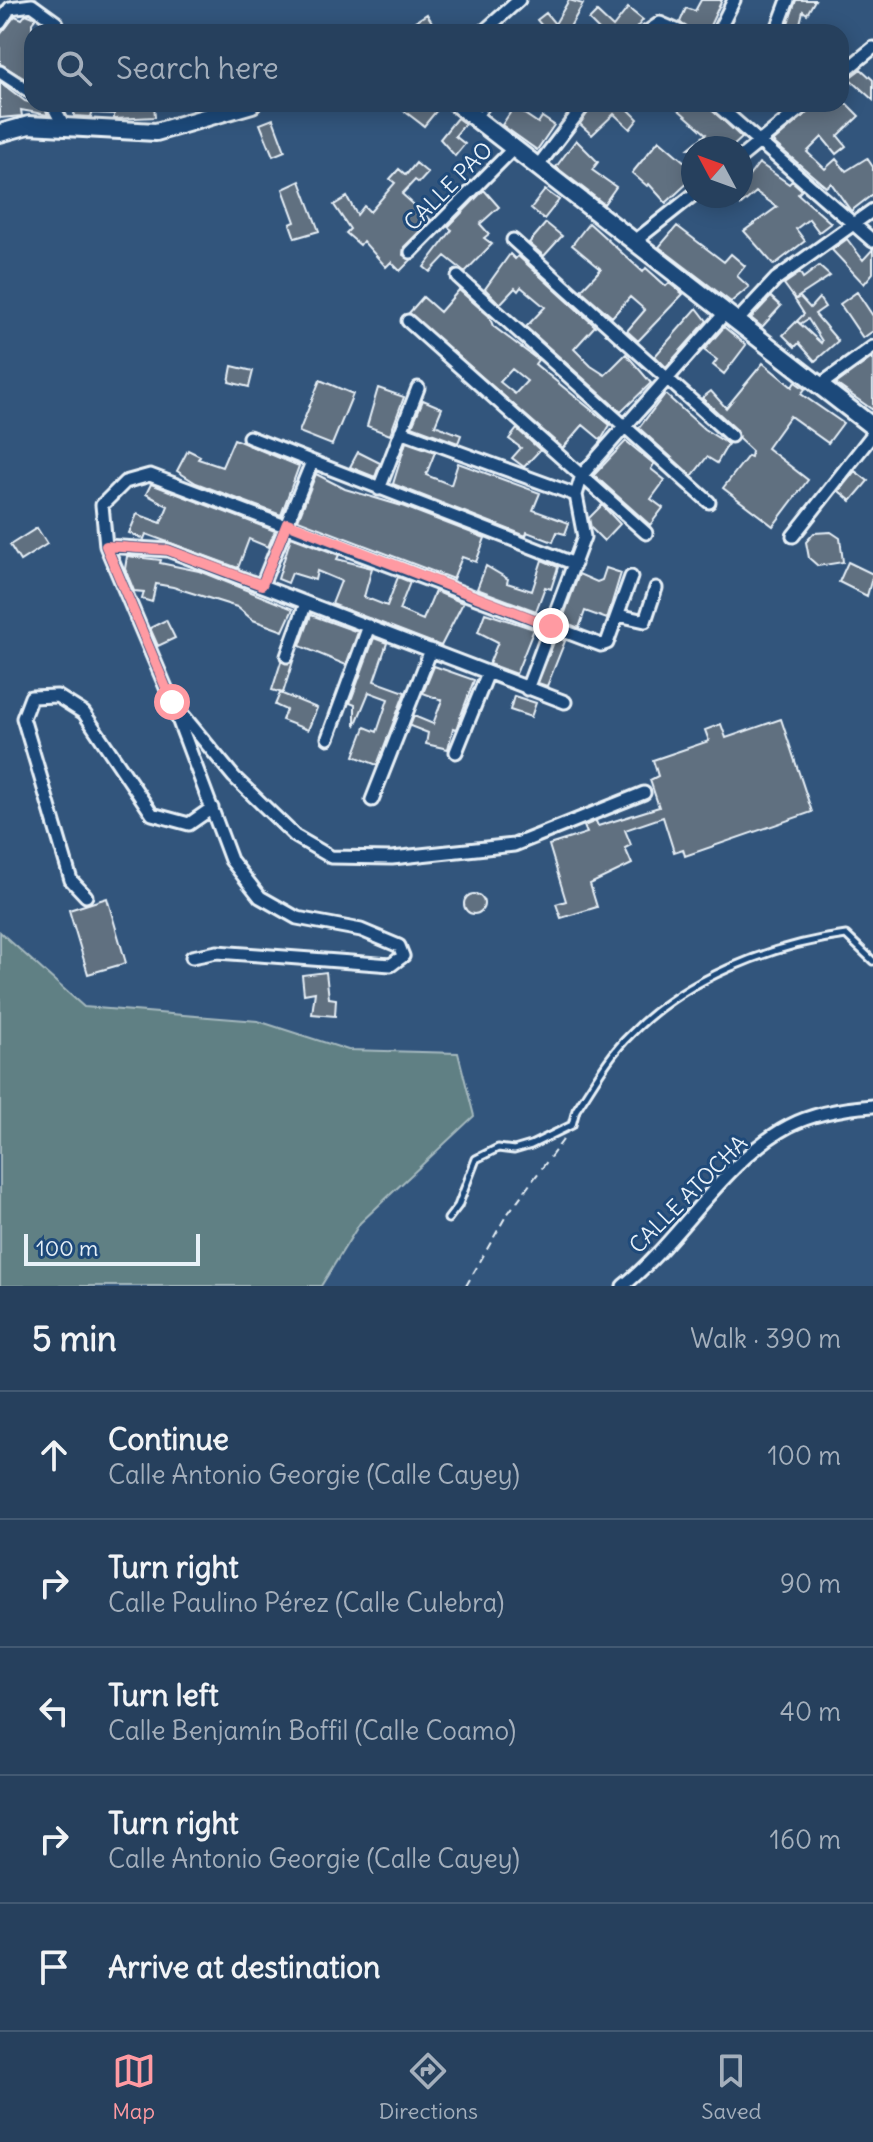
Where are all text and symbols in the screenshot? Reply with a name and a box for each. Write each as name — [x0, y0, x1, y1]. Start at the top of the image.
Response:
search box — [24, 24, 849, 112]
icon: search — [52, 46, 96, 90]
text: Search here — [116, 49, 279, 87]
street label: CALLE PAO — [398, 136, 498, 236]
north arrow — [681, 136, 753, 208]
route end — [533, 608, 569, 644]
route start — [154, 684, 190, 720]
street label: CALLE ATOCHA — [623, 1129, 753, 1259]
scale bar — [24, 1230, 200, 1266]
text: 100 m — [36, 1234, 98, 1262]
text: 5 min — [32, 1317, 117, 1360]
text: Walk · 390 m — [690, 1322, 841, 1355]
text: Continue — [108, 1420, 229, 1458]
icon: ahead — [32, 1433, 76, 1477]
text: 100 m — [767, 1439, 841, 1472]
text: Calle Antonio Georgie (Calle Cayey) — [108, 1458, 520, 1491]
text: Turn right — [108, 1548, 239, 1586]
icon: right — [32, 1561, 76, 1605]
text: 90 m — [780, 1567, 841, 1600]
text: Calle Paulino Pérez (Calle Culebra) — [108, 1586, 504, 1619]
text: Turn left — [108, 1676, 219, 1714]
icon: left — [32, 1689, 76, 1733]
text: 40 m — [780, 1695, 841, 1728]
text: Calle Benjamín Boffil (Calle Coamo) — [108, 1714, 516, 1747]
text: Turn right — [108, 1804, 239, 1842]
icon: right — [32, 1817, 76, 1861]
text: 160 m — [770, 1823, 841, 1856]
text: Calle Antonio Georgie (Calle Cayey) — [108, 1842, 520, 1875]
icon: arrive — [32, 1945, 76, 1989]
text: Arrive at destination — [108, 1948, 380, 1986]
tab: Map — [112, 2049, 156, 2125]
tab: Directions — [379, 2049, 478, 2125]
tab: Saved — [701, 2049, 761, 2125]

